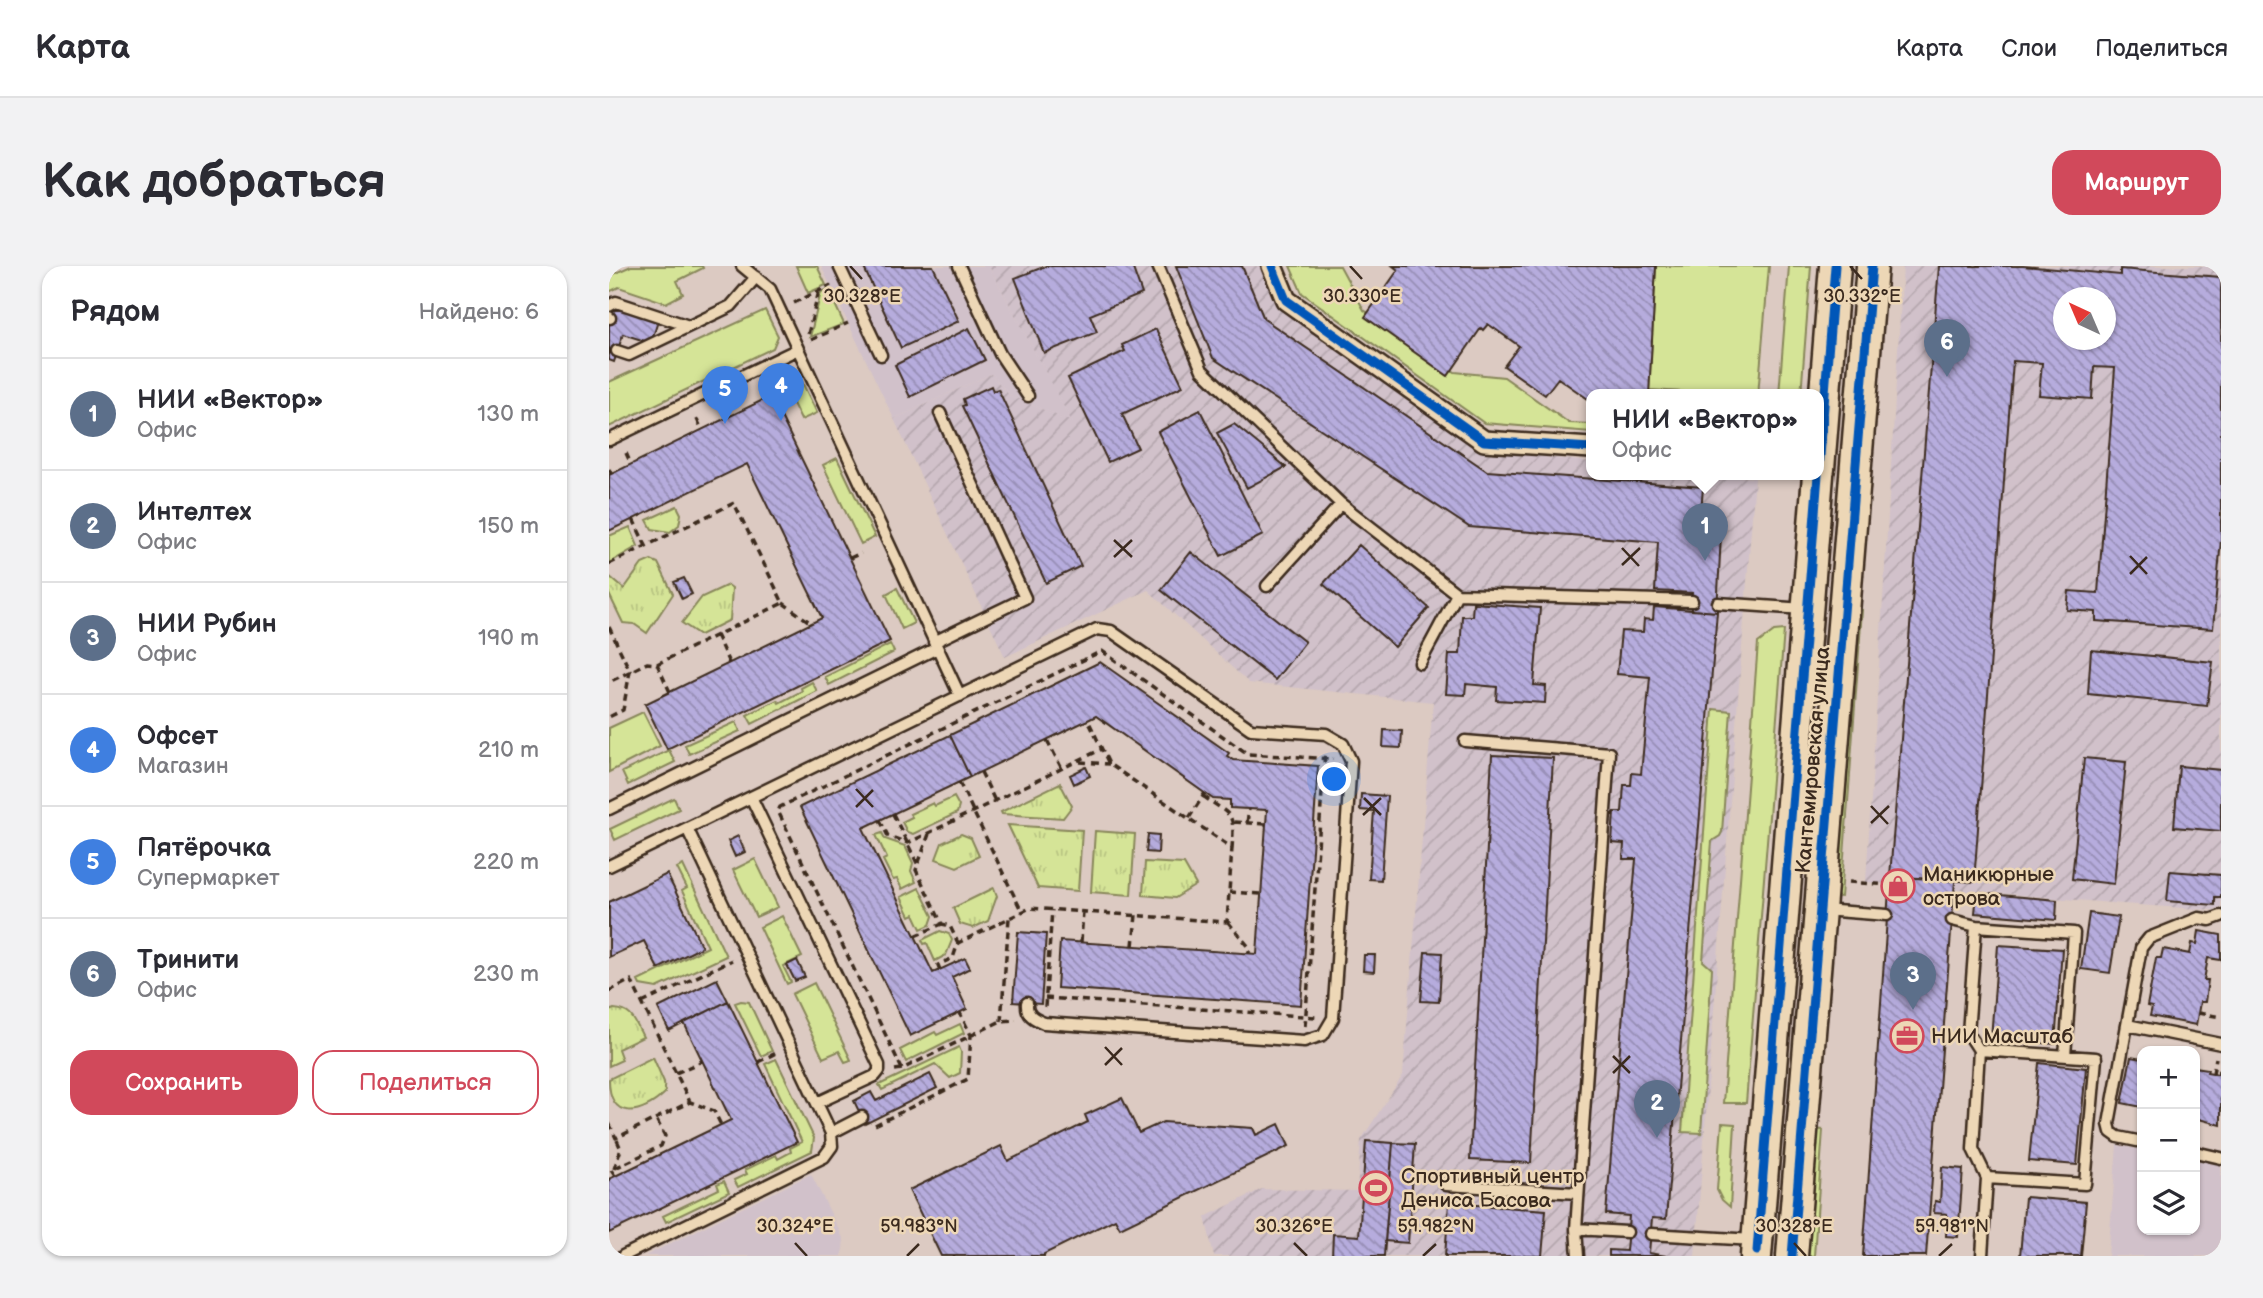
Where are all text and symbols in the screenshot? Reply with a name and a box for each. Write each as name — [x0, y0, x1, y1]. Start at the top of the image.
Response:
text: Карта — [35, 28, 130, 68]
text: Карта — [1896, 34, 1963, 63]
text: Слои — [2001, 34, 2057, 63]
text: Поделиться — [2095, 34, 2228, 63]
button: Маршрут — [2052, 150, 2221, 215]
text: Как добраться — [42, 153, 386, 212]
text: 30.328°E — [823, 286, 901, 307]
text: 30.330°E — [1323, 286, 1401, 307]
text: 30.332°E — [1823, 286, 1901, 307]
north arrow — [2053, 287, 2116, 350]
text: Рядом — [70, 294, 160, 330]
text: Найдено: 6 — [418, 298, 539, 326]
pin: 6 — [1924, 319, 1970, 377]
pin: 4 — [758, 363, 804, 421]
pin: 5 — [702, 366, 748, 424]
text: НИИ «Вектор» — [137, 385, 323, 416]
popup — [1586, 389, 1824, 480]
text: 1 — [88, 400, 98, 428]
text: 130 m — [477, 400, 539, 428]
text: НИИ «Вектор» — [1612, 405, 1798, 436]
text: Офис — [137, 416, 197, 444]
text: Офис — [1612, 436, 1672, 464]
text: Интелтех — [137, 497, 251, 528]
pin: 1 — [1682, 503, 1728, 561]
text: 2 — [86, 512, 100, 540]
text: 150 m — [478, 512, 539, 540]
text: Офис — [137, 528, 197, 556]
text: НИИ Рубин — [137, 609, 277, 640]
text: 3 — [86, 624, 100, 652]
text: 190 m — [478, 624, 539, 652]
text: Офис — [137, 640, 197, 668]
street label: Кантемировская улица — [1791, 645, 1835, 874]
text: Офсет — [137, 721, 218, 752]
text: 4 — [86, 736, 100, 764]
text: 210 m — [478, 736, 539, 764]
text: Магазин — [137, 752, 229, 780]
your location — [1317, 762, 1351, 796]
text: Пятёрочка — [137, 833, 271, 864]
text: 5 — [86, 848, 100, 876]
text: 220 m — [473, 848, 539, 876]
place label: Маникюрные острова — [1923, 862, 2054, 911]
text: Супермаркет — [137, 864, 280, 892]
shop icon: Маникюрные острова — [1879, 867, 1917, 905]
text: Тринити — [137, 945, 239, 976]
pin: 3 — [1890, 952, 1936, 1010]
text: 6 — [86, 960, 100, 988]
text: 230 m — [473, 960, 539, 988]
text: Офис — [137, 976, 197, 1004]
office icon: НИИ Масштаб — [1888, 1017, 1926, 1055]
place label: НИИ Масштаб — [1931, 1024, 2073, 1049]
map controls — [2137, 1046, 2200, 1235]
button: + — [2137, 1046, 2200, 1109]
button: Сохранить — [70, 1050, 298, 1115]
button: Поделиться — [312, 1050, 539, 1115]
pin: 2 — [1634, 1080, 1680, 1138]
button: − — [2137, 1109, 2200, 1172]
place label: Спортивный центр Дениса Басова — [1401, 1164, 1585, 1213]
sports icon: Спортивный центр Дениса Басова — [1357, 1169, 1395, 1207]
button: layers — [2137, 1172, 2200, 1235]
text: 30.324°E — [756, 1216, 834, 1237]
text: 59.983°N — [880, 1216, 958, 1237]
text: 30.326°E — [1255, 1216, 1333, 1237]
text: 59.982°N — [1397, 1216, 1475, 1237]
text: 30.328°E — [1755, 1216, 1833, 1237]
text: 59.981°N — [1915, 1216, 1989, 1237]

